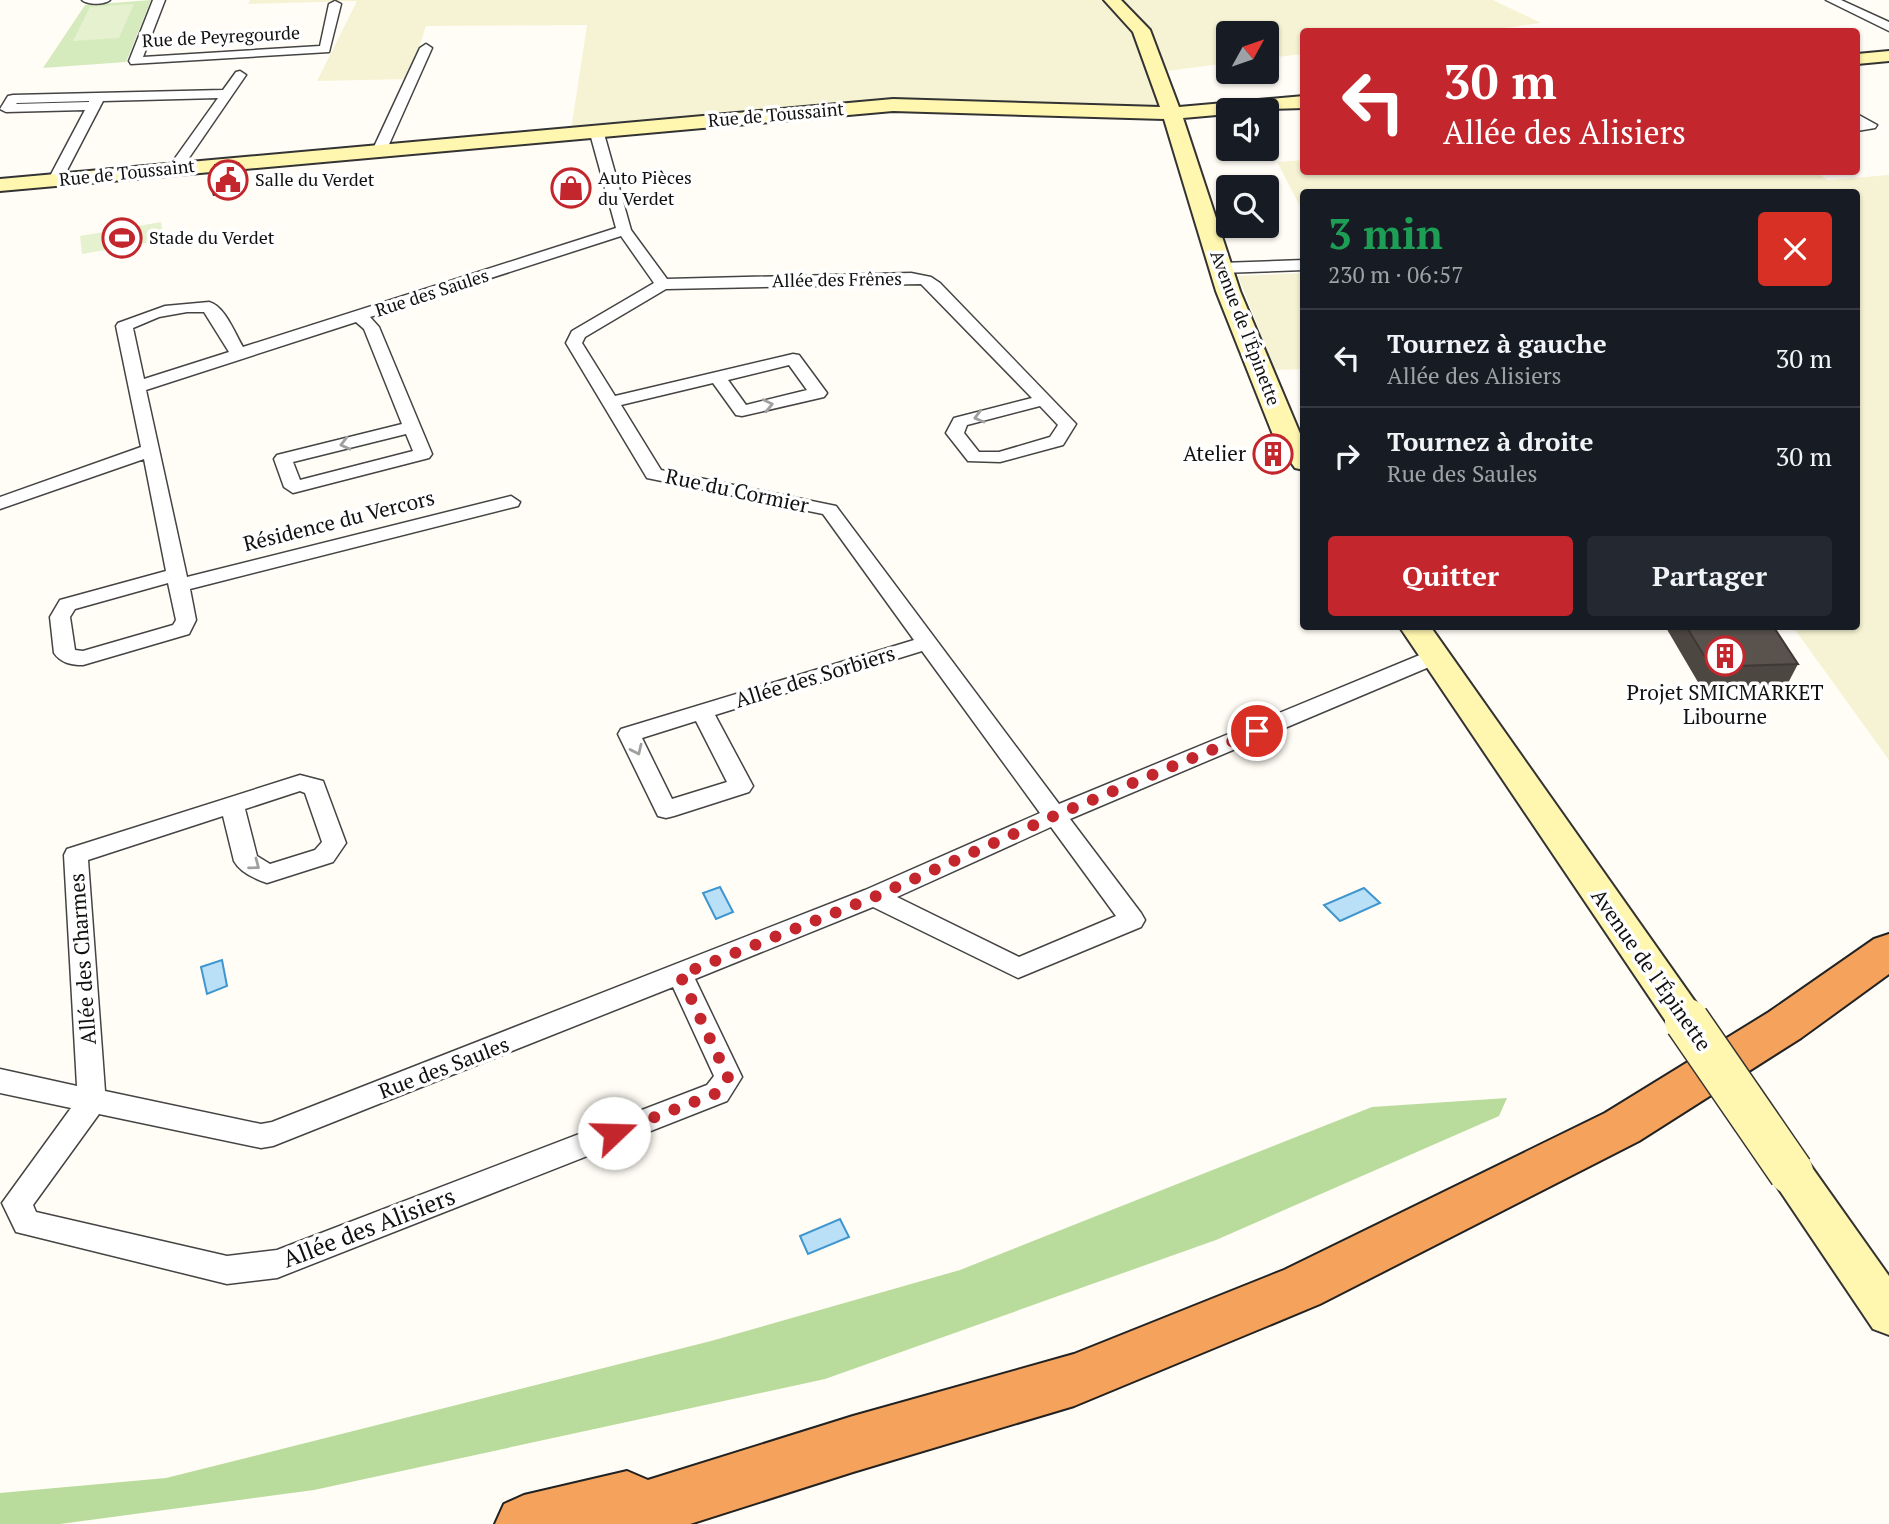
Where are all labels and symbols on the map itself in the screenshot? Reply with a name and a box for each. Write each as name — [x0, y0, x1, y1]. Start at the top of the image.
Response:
street label: Rue de Peyregourde — [141, 20, 301, 52]
north arrow — [1216, 21, 1279, 84]
street label: Rue de Toussaint — [707, 96, 845, 132]
street label: Rue de Toussaint — [58, 153, 196, 191]
public building icon: Salle du Verdet — [207, 159, 249, 201]
place label: Auto Pièces du Verdet — [598, 165, 692, 210]
place label: Salle du Verdet — [255, 167, 375, 191]
shop icon: Auto Pièces du Verdet — [550, 167, 592, 209]
sports icon: Stade du Verdet — [101, 217, 143, 259]
place label: Stade du Verdet — [149, 225, 275, 249]
street label: Avenue de l'Épinette — [1205, 247, 1287, 409]
street label: Rue des Saules — [372, 262, 491, 322]
street label: Allée des Frênes — [772, 266, 902, 292]
one-way arrow — [762, 399, 774, 413]
one-way arrow — [973, 409, 985, 423]
building icon: Atelier — [1252, 433, 1294, 475]
one-way arrow — [339, 436, 351, 450]
place label: Atelier — [1183, 439, 1246, 467]
street label: Rue du Cormier — [663, 461, 811, 519]
street label: Résidence du Vercors — [240, 483, 437, 557]
building icon: Projet SMICMARKET Libourne — [1704, 635, 1746, 677]
street label: Allée des Sorbiers — [731, 638, 898, 714]
place label: Projet SMICMARKET Libourne — [1627, 678, 1823, 730]
pin — [1227, 701, 1287, 761]
one-way arrow — [629, 743, 643, 755]
one-way arrow — [247, 857, 259, 869]
street label: Allée des Charmes — [62, 872, 102, 1046]
street label: Avenue de l'Épinette — [1585, 883, 1718, 1056]
street label: Rue des Saules — [374, 1029, 513, 1105]
position arrow — [577, 1096, 651, 1170]
street label: Allée des Alisiers — [278, 1179, 459, 1275]

